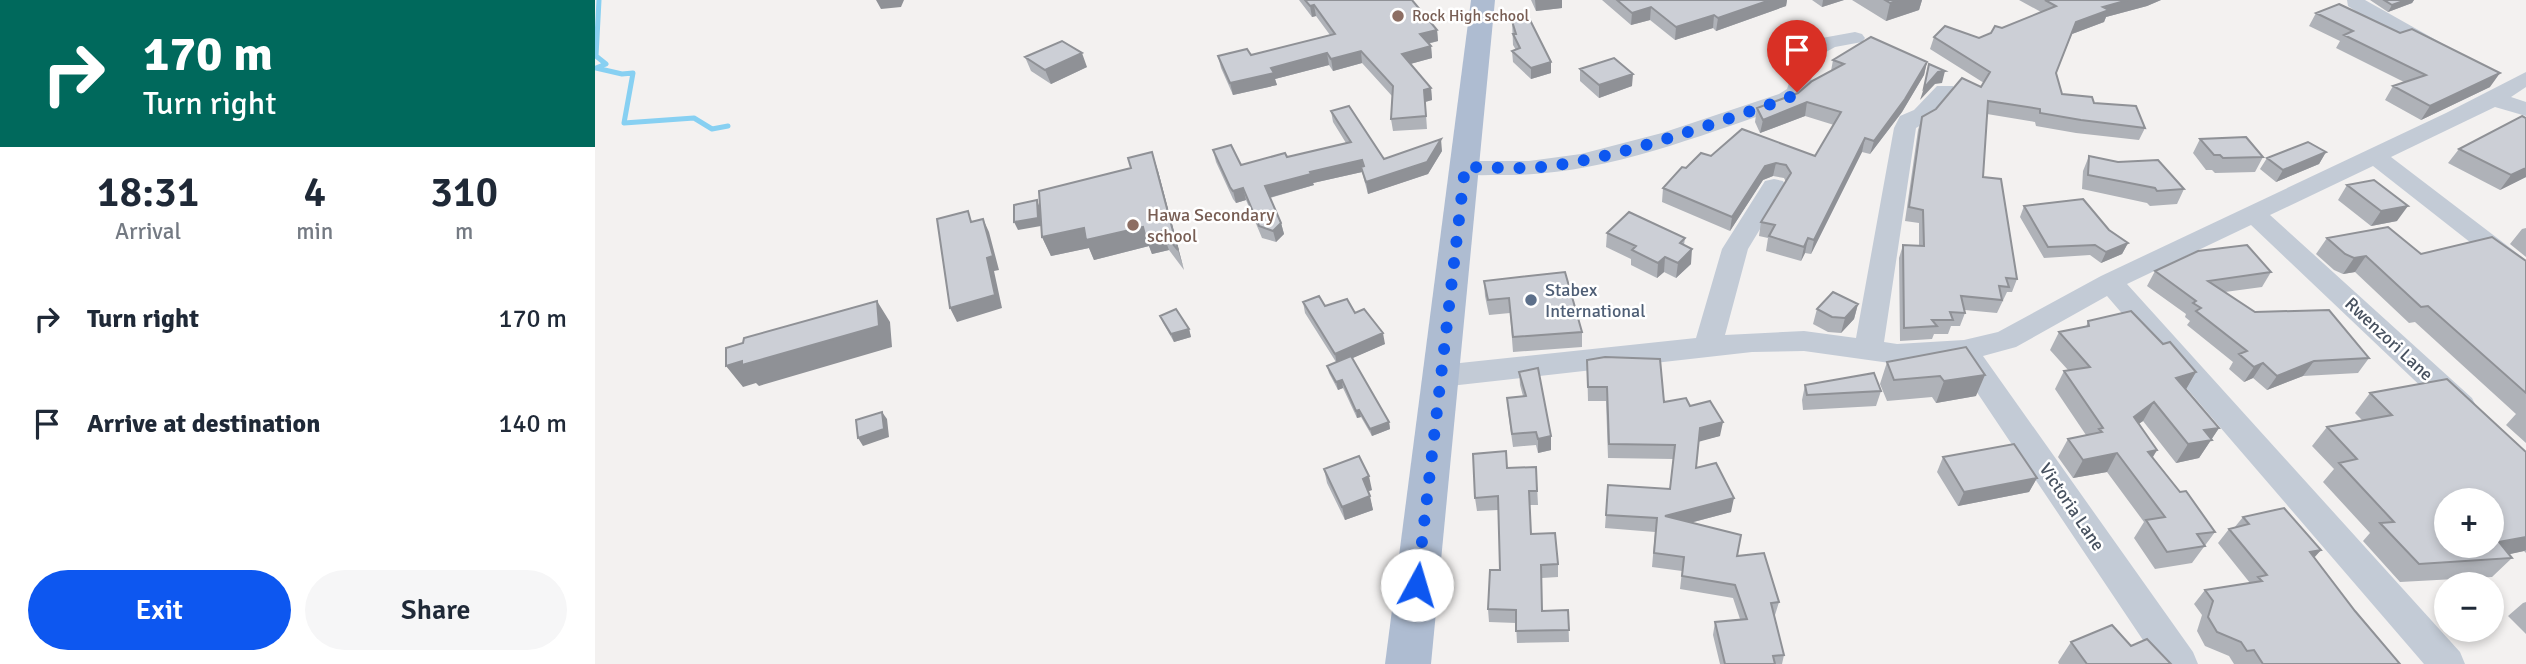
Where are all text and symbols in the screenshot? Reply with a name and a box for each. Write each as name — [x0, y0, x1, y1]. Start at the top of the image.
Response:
place label: Rock High school — [1412, 6, 1530, 26]
marker: Rock High school — [1390, 8, 1406, 24]
pin — [1767, 20, 1827, 92]
text: 170 m — [143, 24, 273, 84]
icon: right — [28, 28, 119, 119]
icon: arrive — [1778, 31, 1816, 69]
text: Turn right — [143, 84, 276, 123]
text: 18:31 — [97, 167, 199, 218]
text: 4 — [303, 167, 326, 218]
text: 310 — [430, 167, 498, 218]
place label: Hawa Secondary school — [1147, 204, 1275, 247]
text: Arrival — [115, 217, 181, 246]
text: min — [296, 217, 333, 246]
text: m — [455, 217, 473, 246]
marker: Hawa Secondary school — [1125, 217, 1141, 233]
place label: Stabex International — [1545, 279, 1646, 322]
marker: Stabex International — [1523, 292, 1539, 308]
street label: Rwenzori Lane — [2340, 293, 2438, 385]
icon: right — [28, 300, 66, 338]
text: Turn right — [87, 303, 199, 335]
text: 170 m — [498, 303, 567, 335]
icon: arrive — [28, 405, 66, 443]
text: Arrive at destination — [87, 408, 320, 440]
text: 140 m — [498, 408, 567, 440]
street label: Victoria Lane — [2035, 459, 2109, 555]
map controls — [2434, 488, 2504, 642]
button: + — [2434, 488, 2504, 558]
position arrow — [1380, 548, 1454, 622]
button: Exit — [28, 570, 291, 650]
button: Share — [305, 570, 567, 650]
button: − — [2434, 572, 2504, 642]

